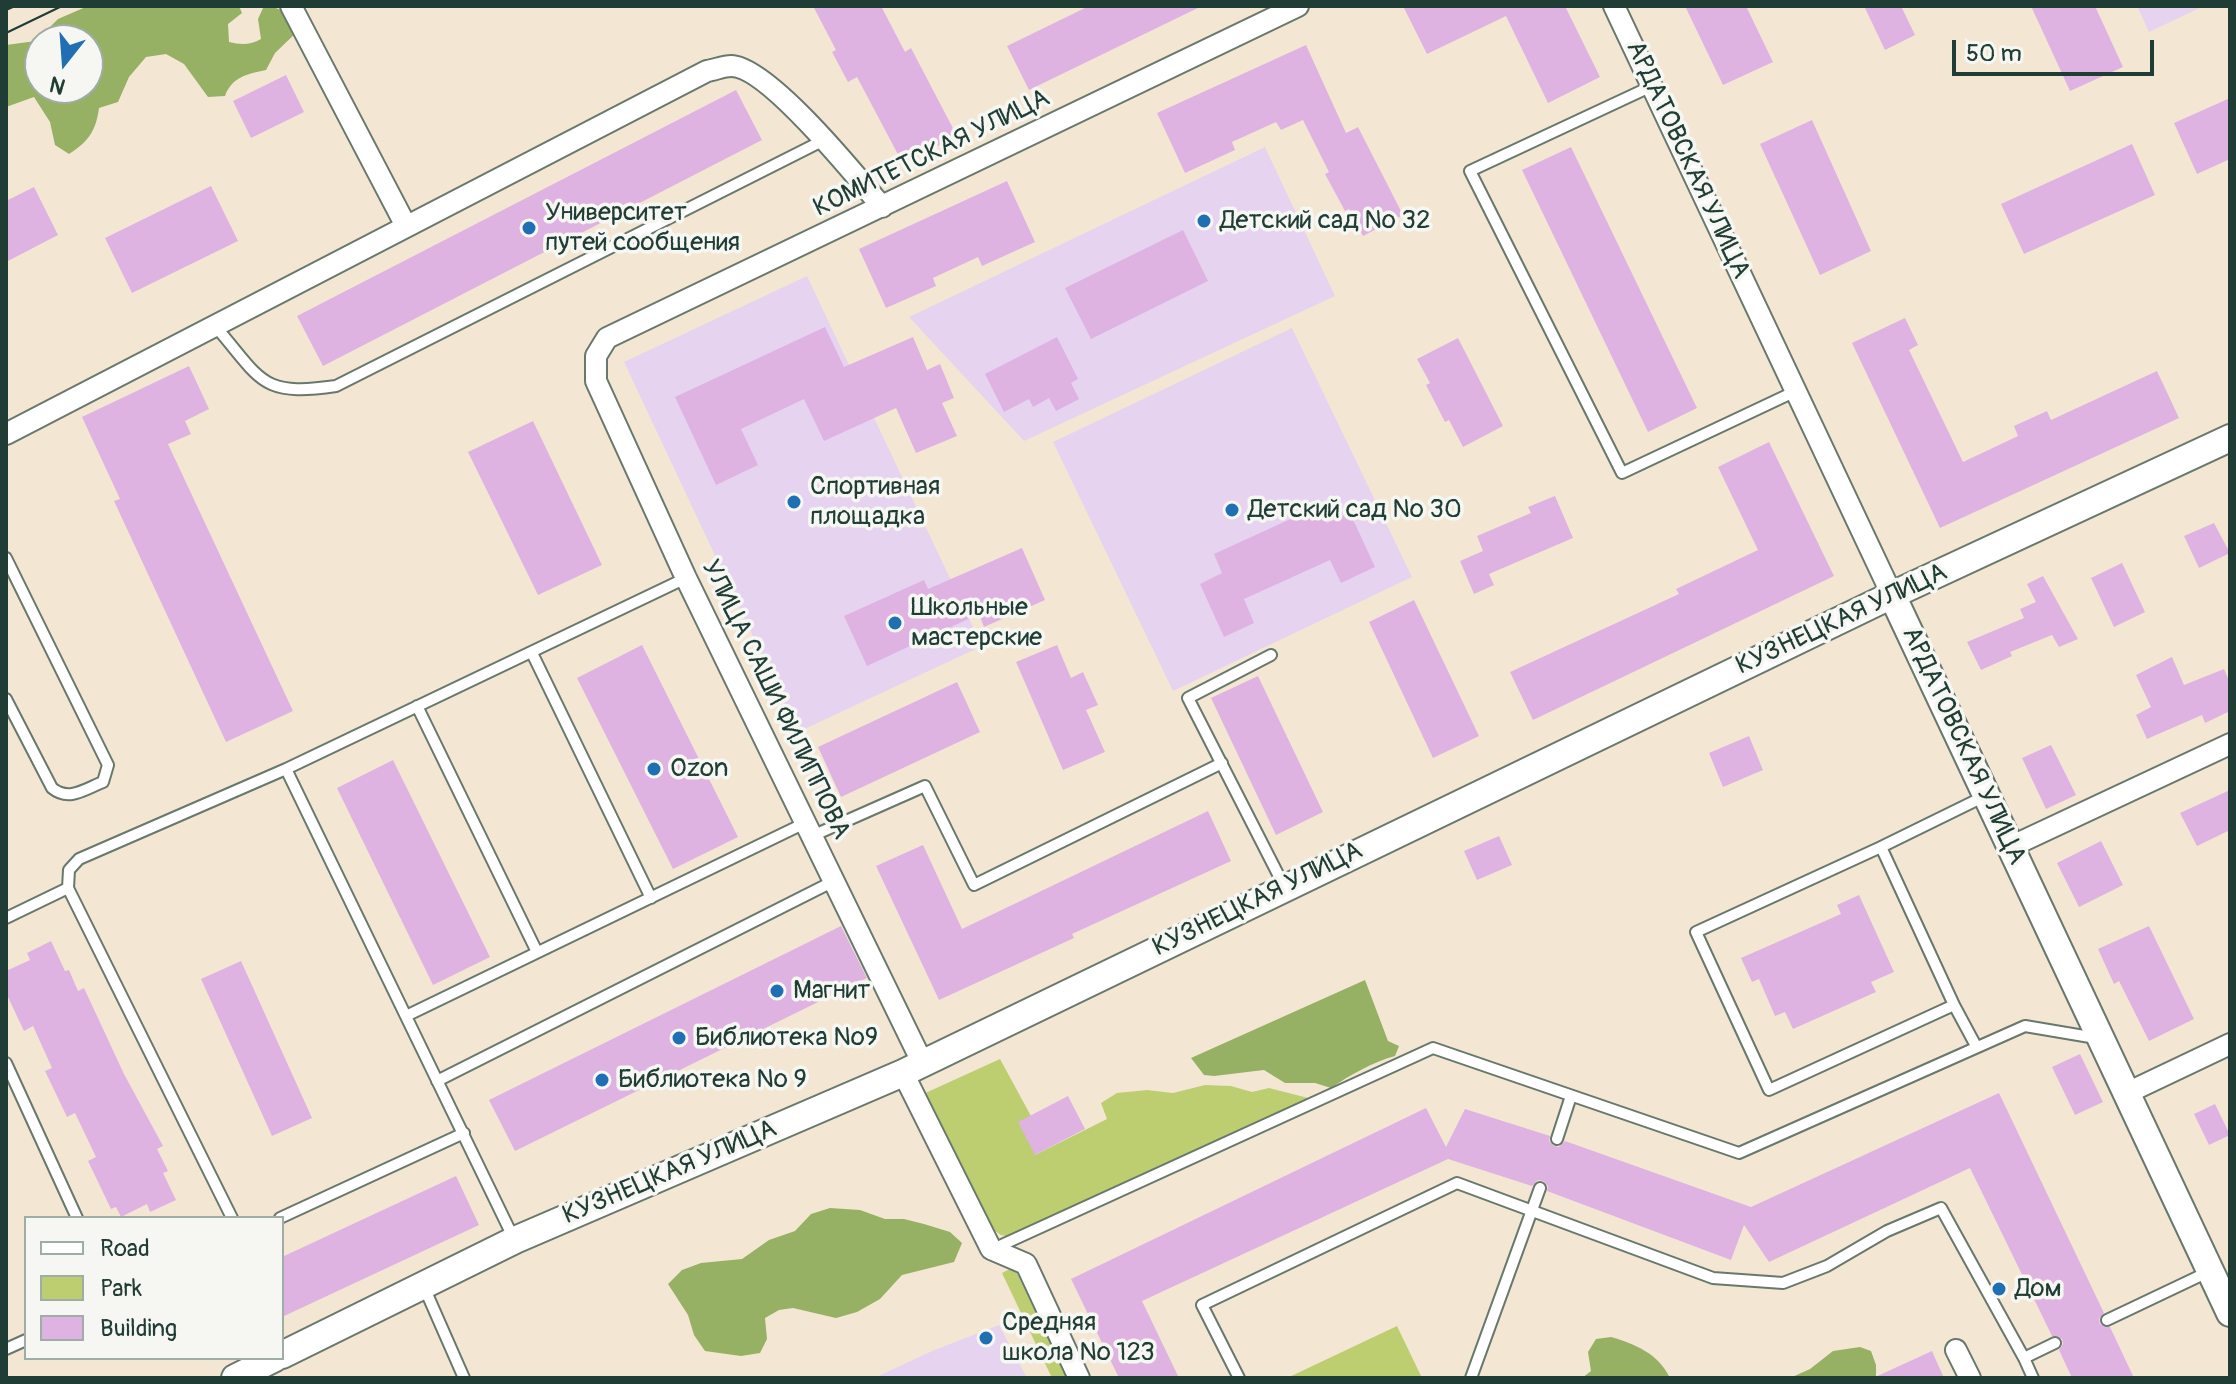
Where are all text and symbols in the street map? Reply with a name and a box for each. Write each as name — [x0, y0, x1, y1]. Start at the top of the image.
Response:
north arrow — [24, 24, 104, 104]
scale bar — [1956, 24, 2158, 74]
street label: АРДАТОВСКАЯ УЛИЦА — [1618, 36, 1756, 284]
text: 50 m — [1966, 39, 2022, 68]
text: N — [46, 69, 69, 101]
street label: КОМИТЕТСКАЯ УЛИЦА — [809, 83, 1055, 225]
place label: Университет путей сообщения — [545, 197, 740, 258]
place label: Детский сад № 32 — [1220, 205, 1431, 237]
marker: Детский сад № 32 — [1195, 212, 1213, 230]
marker: Университет путей сообщения — [520, 219, 538, 237]
place label: Спортивная площадка — [810, 471, 940, 532]
marker: Спортивная площадка — [785, 493, 803, 511]
place label: Детский сад № 30 — [1248, 494, 1462, 526]
marker: Детский сад № 30 — [1223, 501, 1241, 519]
street label: УЛИЦА САШИ ФИЛИППОВА — [694, 555, 856, 845]
street label: КУЗНЕЦКАЯ УЛИЦА — [1732, 557, 1952, 683]
place label: Школьные мастерские — [911, 592, 1042, 654]
marker: Школьные мастерские — [886, 614, 904, 632]
street label: АРДАТОВСКАЯ УЛИЦА — [1894, 622, 2032, 870]
place label: Ozon — [670, 753, 728, 785]
marker: Ozon — [645, 760, 663, 778]
street label: КУЗНЕЦКАЯ УЛИЦА — [1148, 836, 1368, 964]
place label: Магнит — [793, 975, 870, 1007]
marker: Магнит — [768, 982, 786, 1000]
place label: Библиотека №9 — [695, 1022, 878, 1054]
marker: Библиотека №9 — [670, 1029, 688, 1047]
place label: Библиотека № 9 — [618, 1064, 807, 1096]
marker: Библиотека № 9 — [593, 1071, 611, 1089]
street label: КУЗНЕЦКАЯ УЛИЦА — [558, 1114, 782, 1232]
legend — [24, 1216, 284, 1360]
text: Road — [100, 1234, 150, 1263]
place label: Дом — [2015, 1273, 2062, 1305]
text: Park — [100, 1274, 142, 1303]
marker: Дом — [1990, 1280, 2008, 1298]
place label: Средняя школа № 123 — [1002, 1307, 1155, 1368]
text: Building — [100, 1314, 177, 1343]
marker: Средняя школа № 123 — [977, 1329, 995, 1347]

